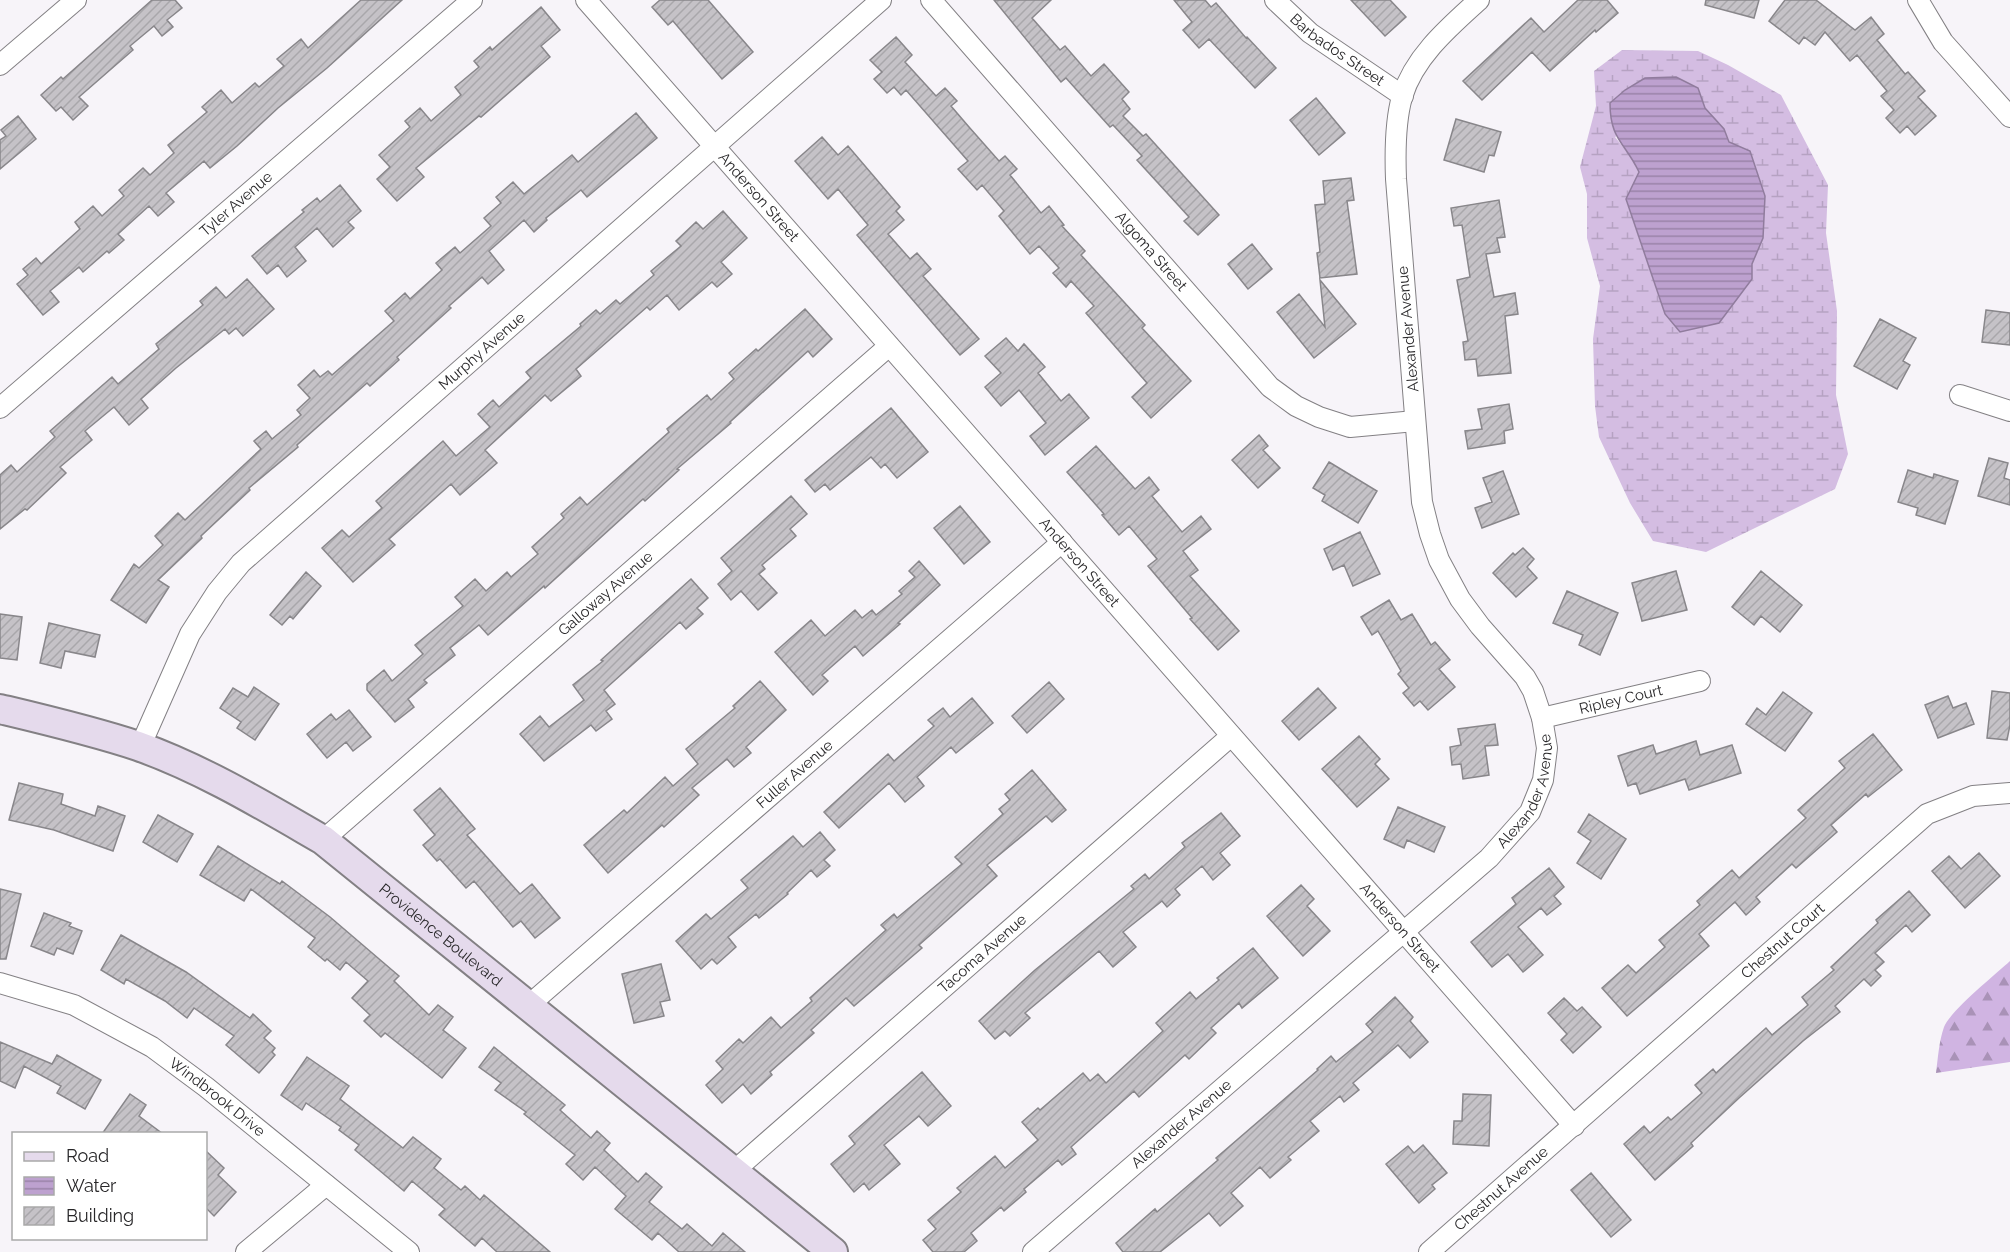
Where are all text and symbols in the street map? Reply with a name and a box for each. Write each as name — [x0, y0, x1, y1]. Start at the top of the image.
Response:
street label: Barbados Street — [1286, 10, 1388, 90]
street label: Anderson Street — [715, 149, 803, 245]
street label: Tyler Avenue — [196, 168, 276, 240]
street label: Algoma Street — [1111, 208, 1191, 295]
street label: Alexander Avenue — [1394, 265, 1422, 393]
street label: Murphy Avenue — [435, 308, 529, 394]
street label: Anderson Street — [1035, 514, 1123, 611]
street label: Galloway Avenue — [555, 547, 657, 639]
street label: Ripley Court — [1577, 681, 1664, 718]
street label: Alexander Avenue — [1493, 732, 1556, 852]
street label: Fuller Avenue — [753, 736, 837, 812]
street label: Anderson Street — [1356, 879, 1444, 976]
street label: Providence Boulevard — [376, 880, 506, 990]
street label: Chestnut Court — [1737, 899, 1828, 982]
street label: Tacoma Avenue — [935, 910, 1030, 997]
street label: Windbrook Drive — [166, 1054, 269, 1140]
street label: Alexander Avenue — [1128, 1076, 1235, 1172]
legend — [12, 1132, 207, 1240]
street label: Chestnut Avenue — [1450, 1142, 1552, 1235]
text: Road — [66, 1145, 109, 1166]
text: Water — [66, 1175, 117, 1196]
text: Building — [66, 1205, 134, 1226]

